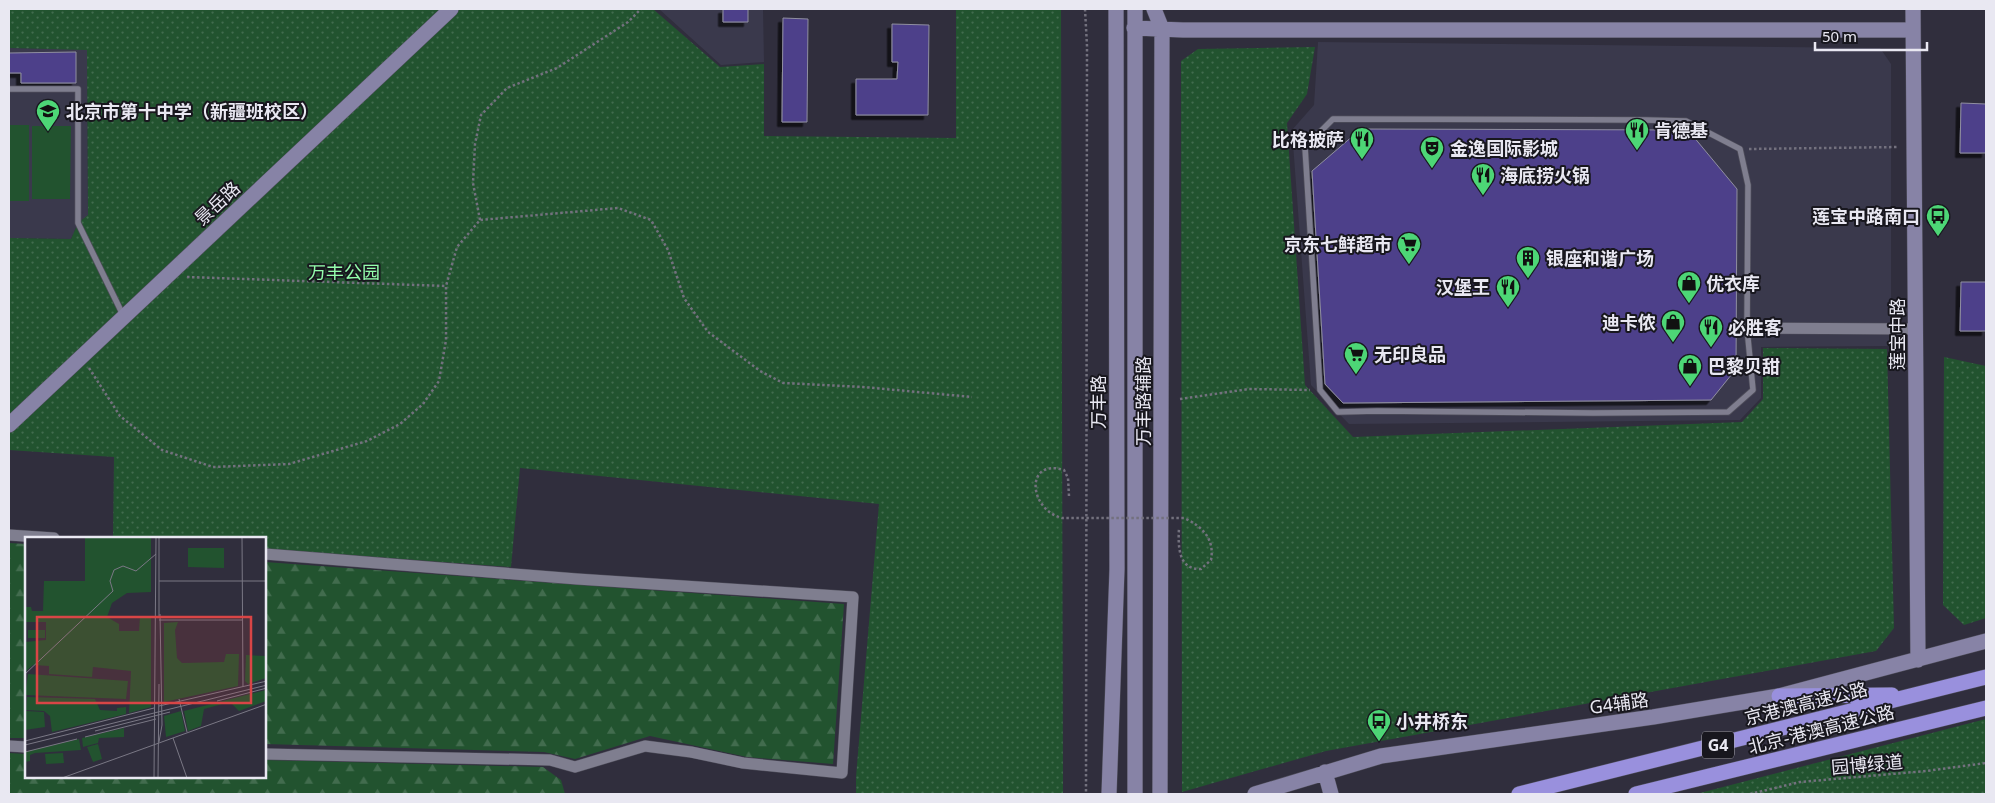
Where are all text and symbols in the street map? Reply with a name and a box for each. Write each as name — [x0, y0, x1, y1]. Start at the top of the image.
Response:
scale bar — [1815, 20, 1928, 52]
text: 50 m — [1822, 26, 1857, 46]
school or university icon: 北京市第十中学（新疆班校区） — [35, 98, 61, 132]
place label: 北京市第十中学（新疆班校区） — [66, 99, 318, 123]
restaurant icon: 肯德基 — [1624, 117, 1650, 151]
place label: 肯德基 — [1654, 118, 1708, 142]
restaurant icon: 比格披萨 — [1349, 126, 1375, 160]
place label: 比格披萨 — [1272, 127, 1344, 151]
theatre icon: 金逸国际影城 — [1419, 135, 1445, 169]
place label: 金逸国际影城 — [1450, 136, 1558, 160]
restaurant icon: 海底捞火锅 — [1470, 162, 1496, 196]
place label: 海底捞火锅 — [1500, 163, 1590, 187]
street label: 景岳路 — [189, 176, 245, 230]
bus stop icon: 莲宝中路南口 — [1925, 203, 1951, 237]
place label: 莲宝中路南口 — [1812, 204, 1920, 228]
supermarket icon: 京东七鲜超市 — [1396, 231, 1422, 265]
place label: 京东七鲜超市 — [1284, 232, 1392, 256]
building icon: 银座和谐广场 — [1515, 245, 1541, 279]
place label: 银座和谐广场 — [1546, 246, 1654, 270]
park label: 万丰公园 — [308, 260, 380, 284]
shop icon: 优衣库 — [1676, 270, 1702, 304]
place label: 优衣库 — [1706, 271, 1760, 295]
restaurant icon: 汉堡王 — [1495, 274, 1521, 308]
place label: 汉堡王 — [1436, 275, 1490, 299]
street label: 莲宝中路 — [1885, 298, 1909, 370]
shop icon: 迪卡侬 — [1660, 309, 1686, 343]
place label: 迪卡侬 — [1602, 310, 1656, 334]
restaurant icon: 必胜客 — [1698, 314, 1724, 348]
place label: 必胜客 — [1728, 315, 1782, 339]
supermarket icon: 无印良品 — [1343, 341, 1369, 375]
place label: 无印良品 — [1374, 342, 1446, 366]
shop icon: 巴黎贝甜 — [1677, 353, 1703, 387]
place label: 巴黎贝甜 — [1708, 354, 1780, 378]
street label: 万丰路辅路 — [1131, 356, 1155, 446]
street label: 万丰路 — [1086, 375, 1110, 429]
inset map — [25, 537, 266, 778]
street label: 京港澳高速公路 — [1742, 676, 1870, 730]
street label: G4辅路 — [1588, 687, 1650, 719]
street label: 北京-港澳高速公路 — [1745, 699, 1897, 759]
bus stop icon: 小井桥东 — [1366, 708, 1392, 742]
place label: 小井桥东 — [1396, 709, 1468, 733]
road number: G4 — [1702, 732, 1734, 758]
street label: 园博绿道 — [1830, 749, 1904, 779]

